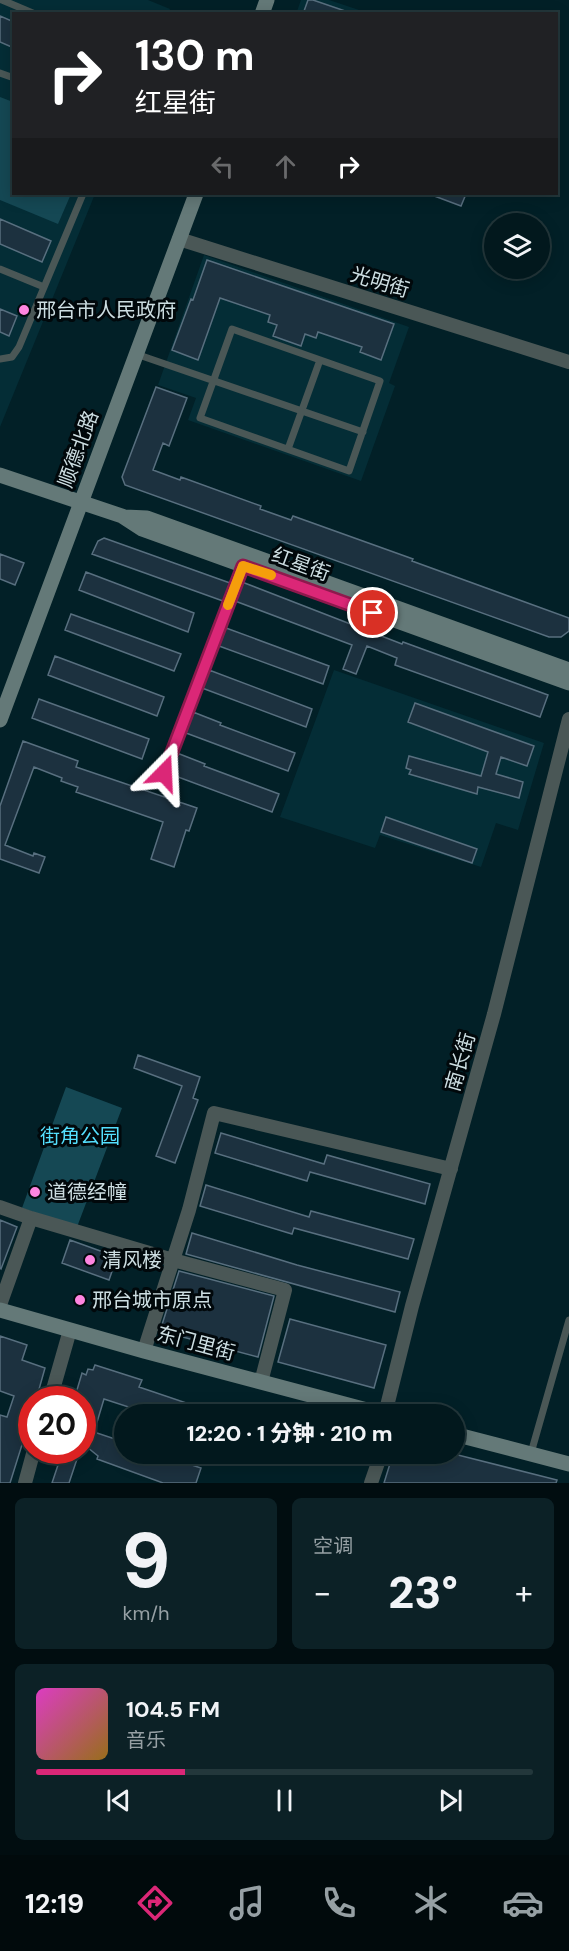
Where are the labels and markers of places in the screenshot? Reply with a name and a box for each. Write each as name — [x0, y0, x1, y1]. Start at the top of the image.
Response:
place label: 邢台市人民政府 — [36, 297, 176, 323]
marker: 邢台市人民政府 — [17, 303, 31, 317]
pin — [347, 587, 398, 638]
place label: 道德经幢 — [47, 1179, 127, 1205]
marker: 道德经幢 — [28, 1185, 42, 1199]
place label: 清风楼 — [102, 1247, 162, 1273]
marker: 清风楼 — [83, 1253, 97, 1267]
place label: 邢台城市原点 — [92, 1287, 212, 1313]
marker: 邢台城市原点 — [73, 1293, 87, 1307]

